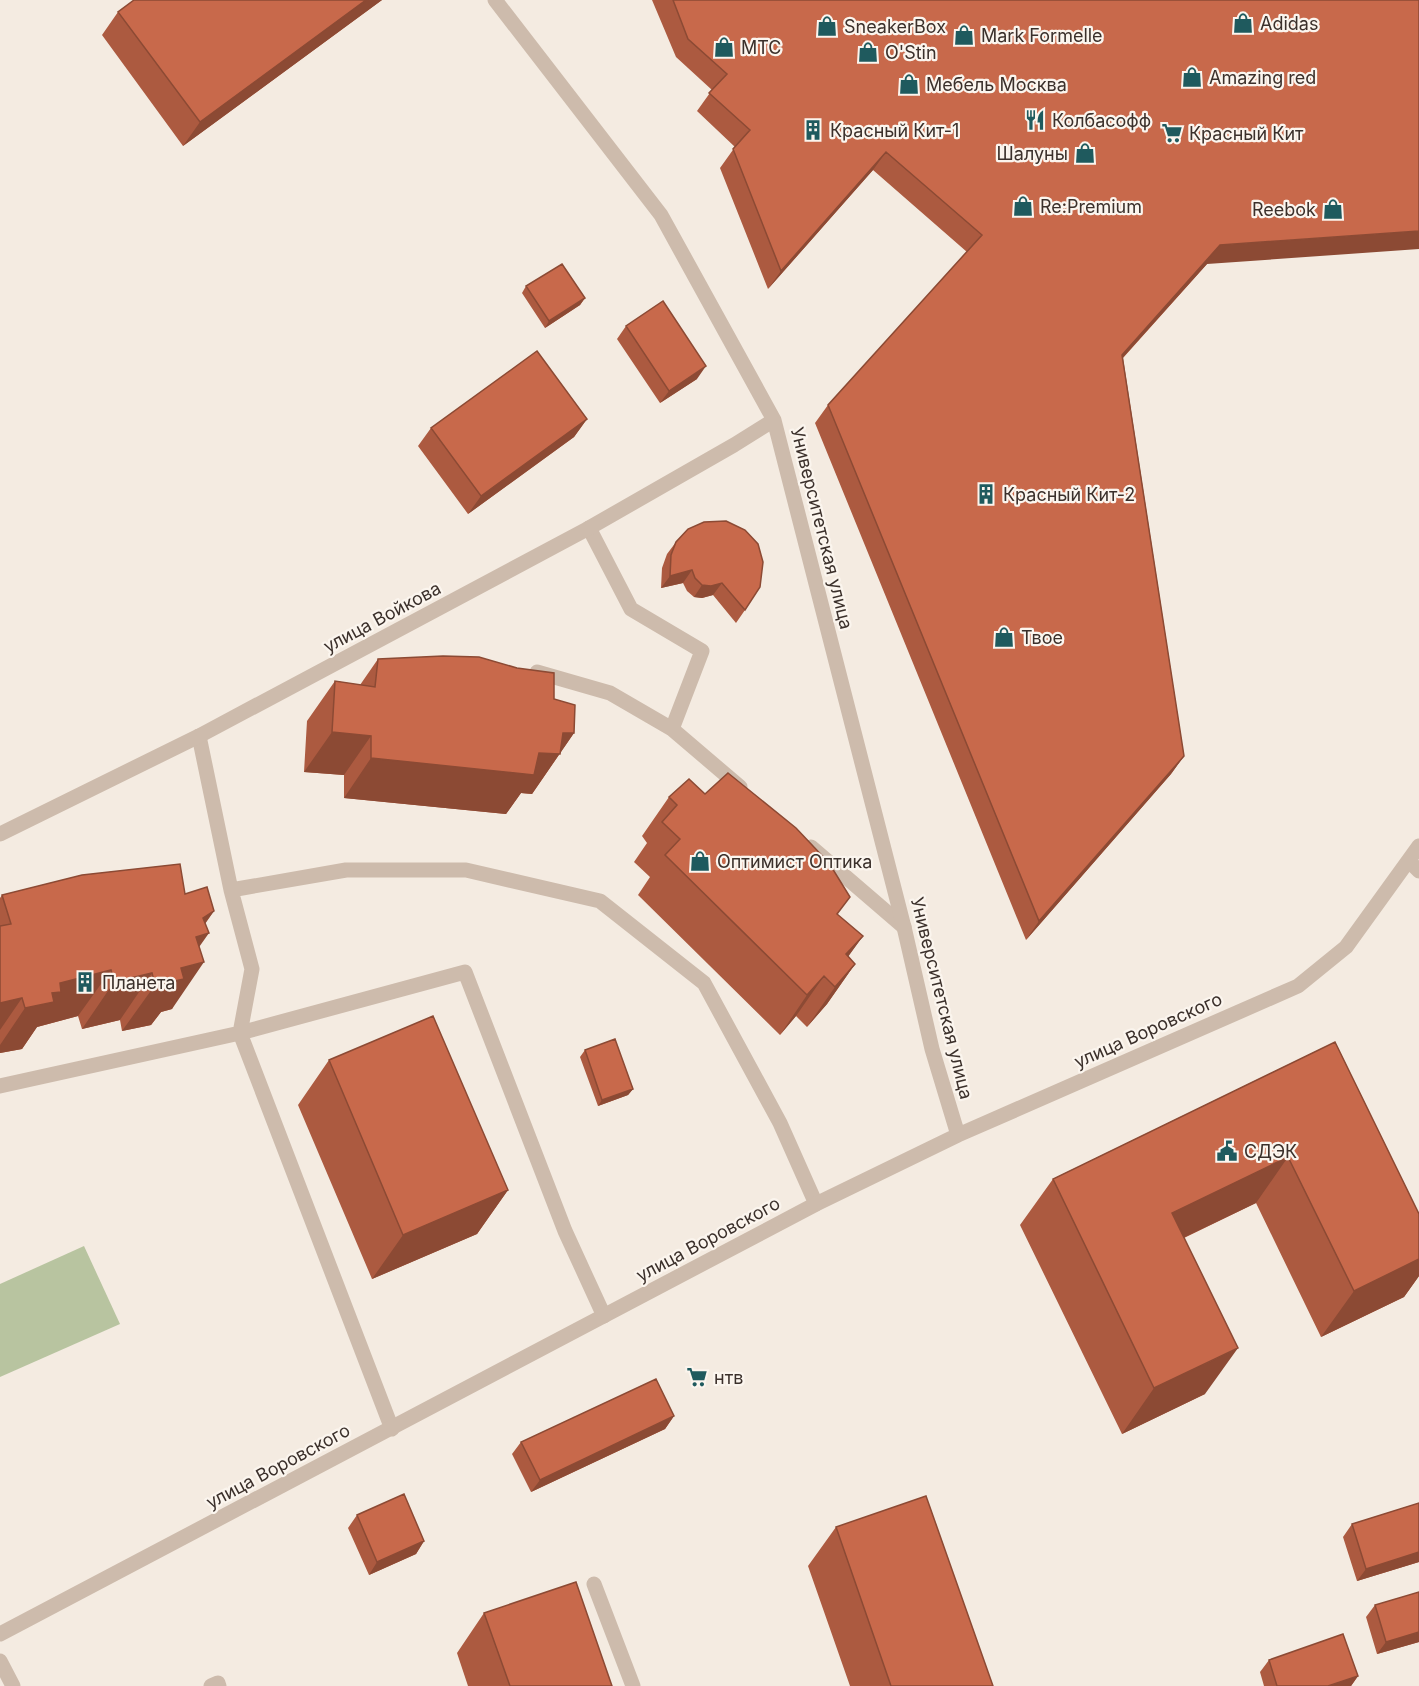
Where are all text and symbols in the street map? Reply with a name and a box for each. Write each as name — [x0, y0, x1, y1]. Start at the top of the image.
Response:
shop icon: Adidas — [1231, 11, 1255, 35]
place label: Adidas — [1260, 13, 1318, 34]
shop icon: SneakerBox — [815, 14, 839, 38]
place label: SneakerBox — [844, 16, 946, 37]
shop icon: Mark Formelle — [952, 23, 976, 47]
place label: Mark Formelle — [981, 25, 1103, 46]
shop icon: МТС — [712, 35, 736, 59]
place label: МТС — [741, 37, 782, 58]
shop icon: O'Stin — [856, 40, 880, 64]
place label: O'Stin — [885, 42, 937, 63]
shop icon: Amazing red — [1180, 65, 1204, 89]
place label: Amazing red — [1209, 67, 1316, 88]
shop icon: Мебель Москва — [897, 72, 921, 96]
place label: Мебель Москва — [926, 74, 1067, 95]
restaurant icon: Колбасофф — [1023, 108, 1047, 132]
place label: Колбасофф — [1052, 110, 1151, 131]
building icon: Красный Кит-1 — [801, 118, 825, 142]
place label: Красный Кит-1 — [830, 120, 959, 141]
supermarket icon: Красный Кит — [1160, 121, 1184, 145]
place label: Красный Кит — [1189, 123, 1304, 144]
shop icon: Шалуны — [1073, 141, 1097, 165]
place label: Шалуны — [997, 143, 1068, 164]
shop icon: Re:Premium — [1011, 194, 1035, 218]
place label: Re:Premium — [1040, 196, 1142, 217]
shop icon: Reebok — [1321, 197, 1345, 221]
place label: Reebok — [1252, 199, 1316, 220]
street label: Университетская улица — [787, 425, 857, 631]
building icon: Красный Кит-2 — [974, 482, 998, 506]
place label: Красный Кит-2 — [1003, 484, 1135, 505]
street label: улица Войкова — [320, 577, 444, 657]
shop icon: Твое — [992, 625, 1016, 649]
place label: Твое — [1021, 627, 1063, 648]
shop icon: Оптимист Оптика — [688, 849, 712, 873]
place label: Оптимист Оптика — [717, 851, 872, 872]
street label: Университетская улица — [907, 895, 977, 1101]
building icon: Планета — [73, 970, 97, 994]
place label: Планета — [102, 972, 175, 993]
street label: улица Воровского — [1071, 988, 1225, 1072]
public building icon: СДЭК — [1215, 1139, 1239, 1163]
place label: СДЭК — [1244, 1141, 1297, 1162]
street label: улица Воровского — [633, 1192, 783, 1286]
supermarket icon: нтв — [685, 1365, 709, 1389]
place label: нтв — [714, 1367, 743, 1388]
street label: улица Воровского — [203, 1419, 353, 1513]

